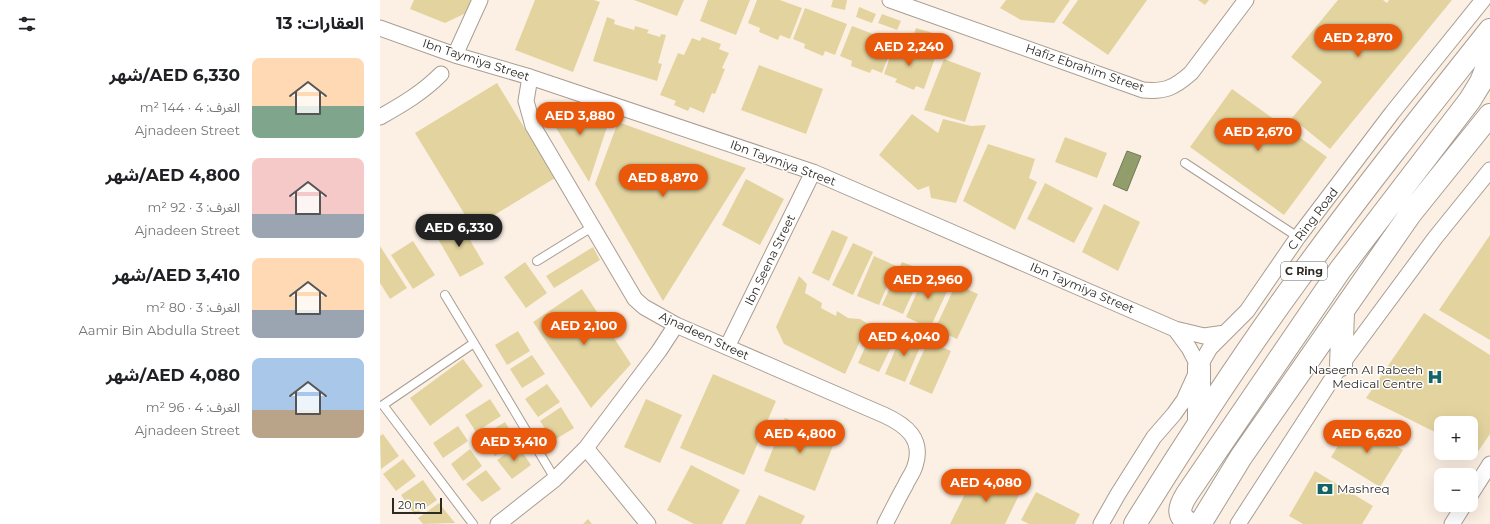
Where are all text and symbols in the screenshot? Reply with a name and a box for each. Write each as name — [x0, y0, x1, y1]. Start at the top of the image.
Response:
icon: filters — [16, 13, 38, 35]
text: العقارات: 13 — [276, 13, 364, 33]
pin: AED 2,870 — [1312, 24, 1404, 58]
text: AED 2,870 — [1323, 29, 1393, 45]
pin: AED 2,240 — [863, 33, 955, 67]
street label: Ibn Taymiya Street — [421, 35, 532, 84]
text: AED 2,240 — [874, 38, 944, 54]
street label: Hafiz Ebrahim Street — [1024, 40, 1147, 95]
text: AED 6,330/شهر — [109, 65, 240, 85]
icon: home — [284, 74, 332, 122]
text: الغرف: 4 · 144 m² — [140, 99, 240, 115]
pin: AED 3,880 — [534, 102, 626, 136]
text: AED 3,880 — [545, 107, 615, 123]
pin: AED 2,670 — [1212, 118, 1304, 152]
text: Ajnadeen Street — [135, 122, 240, 138]
text: AED 2,670 — [1224, 123, 1293, 139]
street label: Ibn Taymiya Street — [728, 136, 838, 189]
pin: AED 8,870 — [617, 164, 709, 198]
text: AED 4,800/شهر — [106, 165, 240, 185]
text: AED 8,870 — [628, 169, 698, 185]
icon: home — [284, 174, 332, 222]
street label: C Ring Road — [1284, 184, 1341, 253]
text: الغرف: 3 · 92 m² — [148, 199, 240, 215]
street label: Ibn Seena Street — [741, 212, 798, 308]
pin: AED 6,330 — [413, 214, 505, 248]
text: AED 6,330 — [424, 219, 494, 235]
text: Ajnadeen Street — [135, 222, 240, 238]
street label: Ibn Taymiya Street — [1028, 259, 1137, 316]
road number: C Ring — [1281, 262, 1327, 280]
text: AED 3,410/شهر — [113, 265, 240, 285]
pin: AED 2,960 — [882, 266, 974, 300]
text: AED 2,960 — [893, 271, 963, 287]
icon: home — [284, 274, 332, 322]
text: الغرف: 3 · 80 m² — [146, 299, 240, 315]
street label: Ajnadeen Street — [657, 308, 752, 363]
pin: AED 2,100 — [538, 312, 630, 346]
text: AED 2,100 — [551, 317, 617, 333]
text: Aamir Bin Abdulla Street — [79, 322, 240, 338]
pin: AED 4,040 — [858, 323, 950, 357]
text: AED 4,040 — [868, 328, 940, 344]
place label: Naseem Al Rabeeh Medical Centre — [1309, 362, 1423, 391]
text: AED 4,080/شهر — [106, 365, 240, 385]
hospital icon: Naseem Al Rabeeh Medical Centre — [1426, 368, 1444, 386]
icon: home — [284, 374, 332, 422]
text: الغرف: 4 · 96 m² — [146, 399, 240, 415]
map controls — [1434, 416, 1478, 512]
button: + — [1434, 416, 1478, 460]
pin: AED 4,800 — [754, 420, 846, 454]
pin: AED 6,620 — [1321, 420, 1413, 454]
text: Ajnadeen Street — [135, 422, 240, 438]
text: AED 4,800 — [764, 425, 836, 441]
text: AED 6,620 — [1332, 425, 1402, 441]
pin: AED 3,410 — [468, 428, 560, 462]
text: AED 3,410 — [481, 433, 547, 449]
button: − — [1434, 468, 1478, 512]
pin: AED 4,080 — [940, 469, 1032, 503]
text: AED 4,080 — [950, 474, 1022, 490]
bank icon: Mashreq — [1316, 480, 1334, 498]
place label: Mashreq — [1337, 481, 1390, 496]
scale bar — [392, 496, 442, 515]
text: 20 m — [398, 498, 426, 512]

